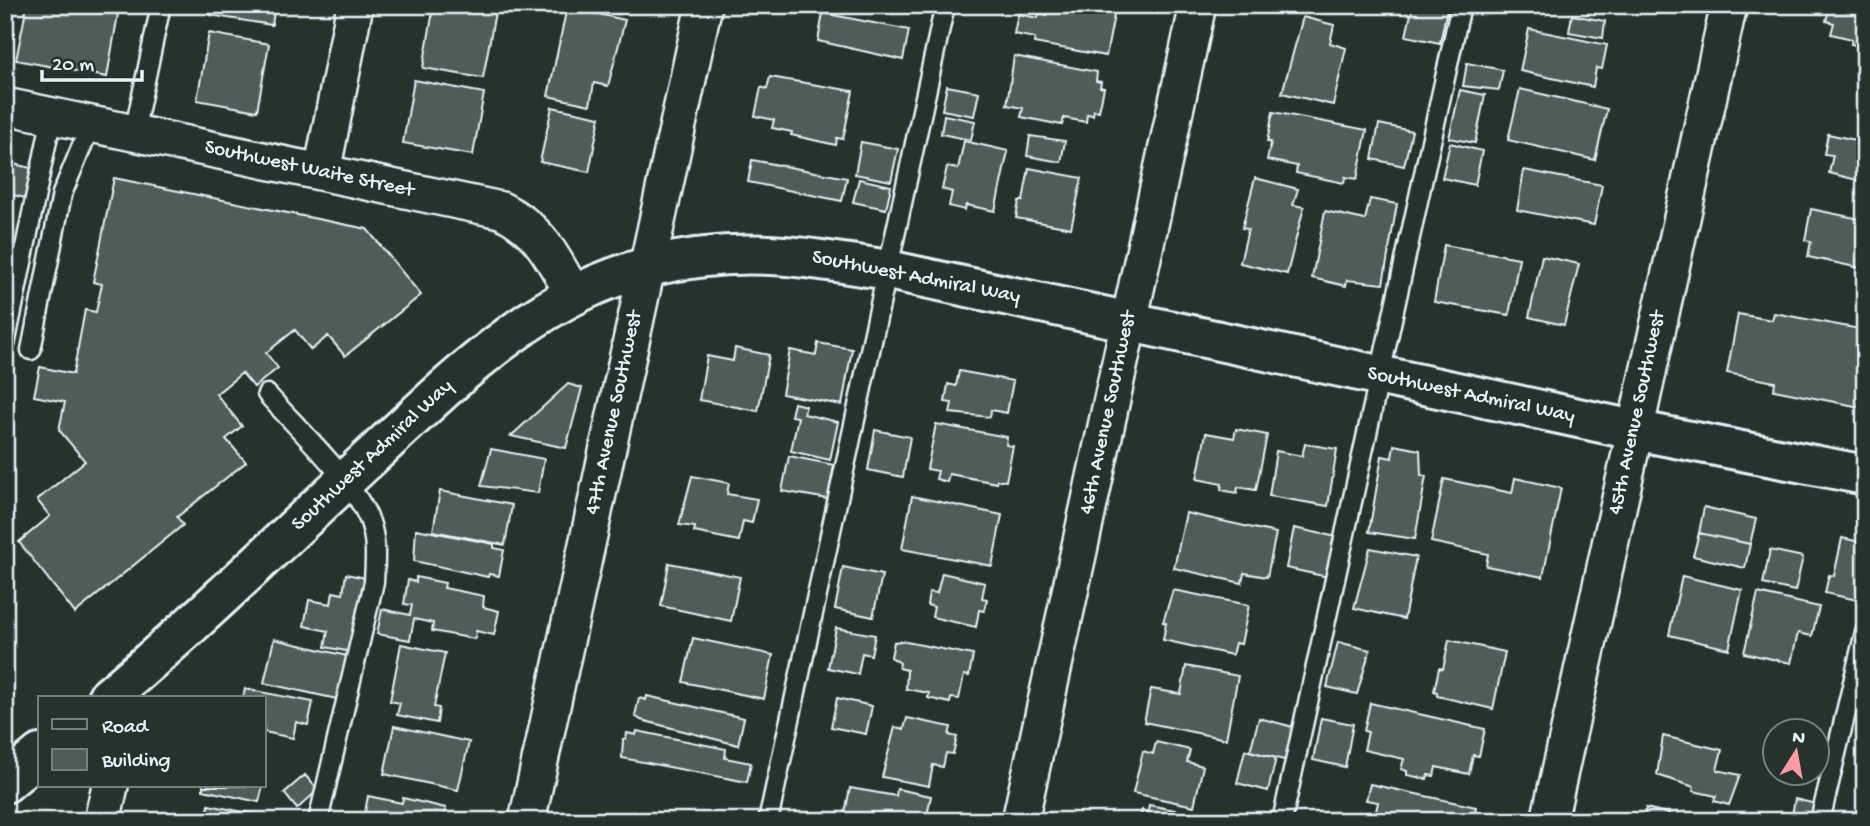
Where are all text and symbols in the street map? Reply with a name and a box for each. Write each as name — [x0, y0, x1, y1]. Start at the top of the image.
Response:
scale bar — [42, 38, 142, 82]
text: 20 m — [52, 54, 94, 79]
street label: Southwest Waite Street — [202, 136, 418, 205]
street label: Southwest Admiral Way — [810, 246, 1022, 310]
street label: 45th Avenue Southwest — [1604, 306, 1672, 517]
street label: 47th Avenue Southwest — [581, 307, 649, 517]
street label: 46th Avenue Southwest — [1075, 307, 1143, 517]
street label: Southwest Admiral Way — [1365, 362, 1577, 430]
street label: Southwest Admiral Way — [287, 375, 459, 537]
legend — [38, 696, 266, 788]
text: Road — [102, 716, 150, 741]
north arrow — [1762, 718, 1832, 788]
text: N — [1790, 726, 1807, 751]
text: Building — [101, 750, 171, 775]

